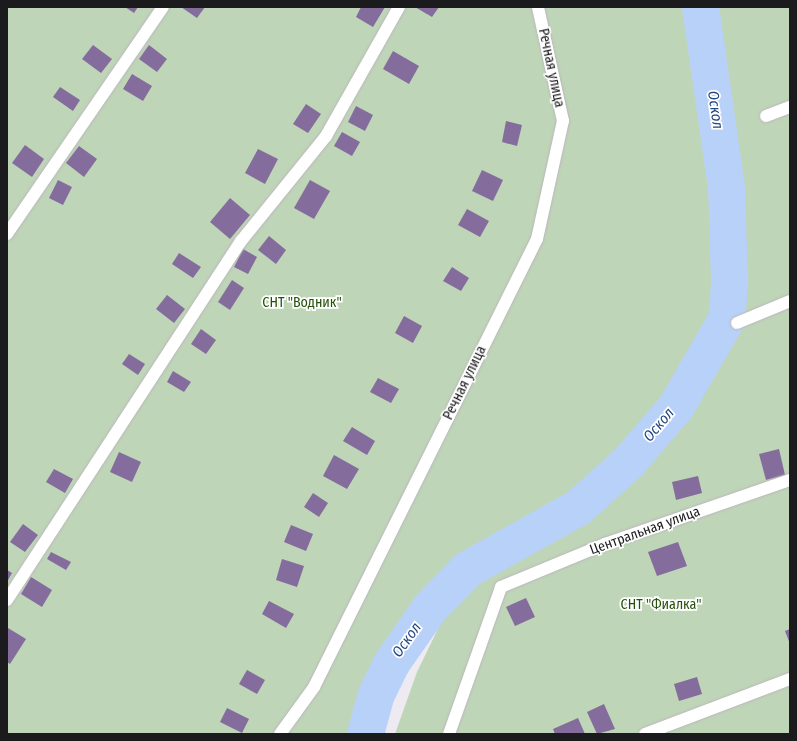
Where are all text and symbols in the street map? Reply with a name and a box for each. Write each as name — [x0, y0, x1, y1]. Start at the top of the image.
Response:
street label: Речная улица — [534, 27, 568, 109]
water label: Оскол — [703, 90, 727, 130]
park label: СНТ "Водник" — [262, 295, 342, 311]
street label: Речная улица — [440, 343, 490, 423]
water label: Оскол — [640, 405, 678, 445]
street label: Центральная улица — [588, 503, 702, 559]
park label: СНТ "Фиалка" — [621, 597, 701, 613]
water label: Оскол — [389, 619, 425, 661]

